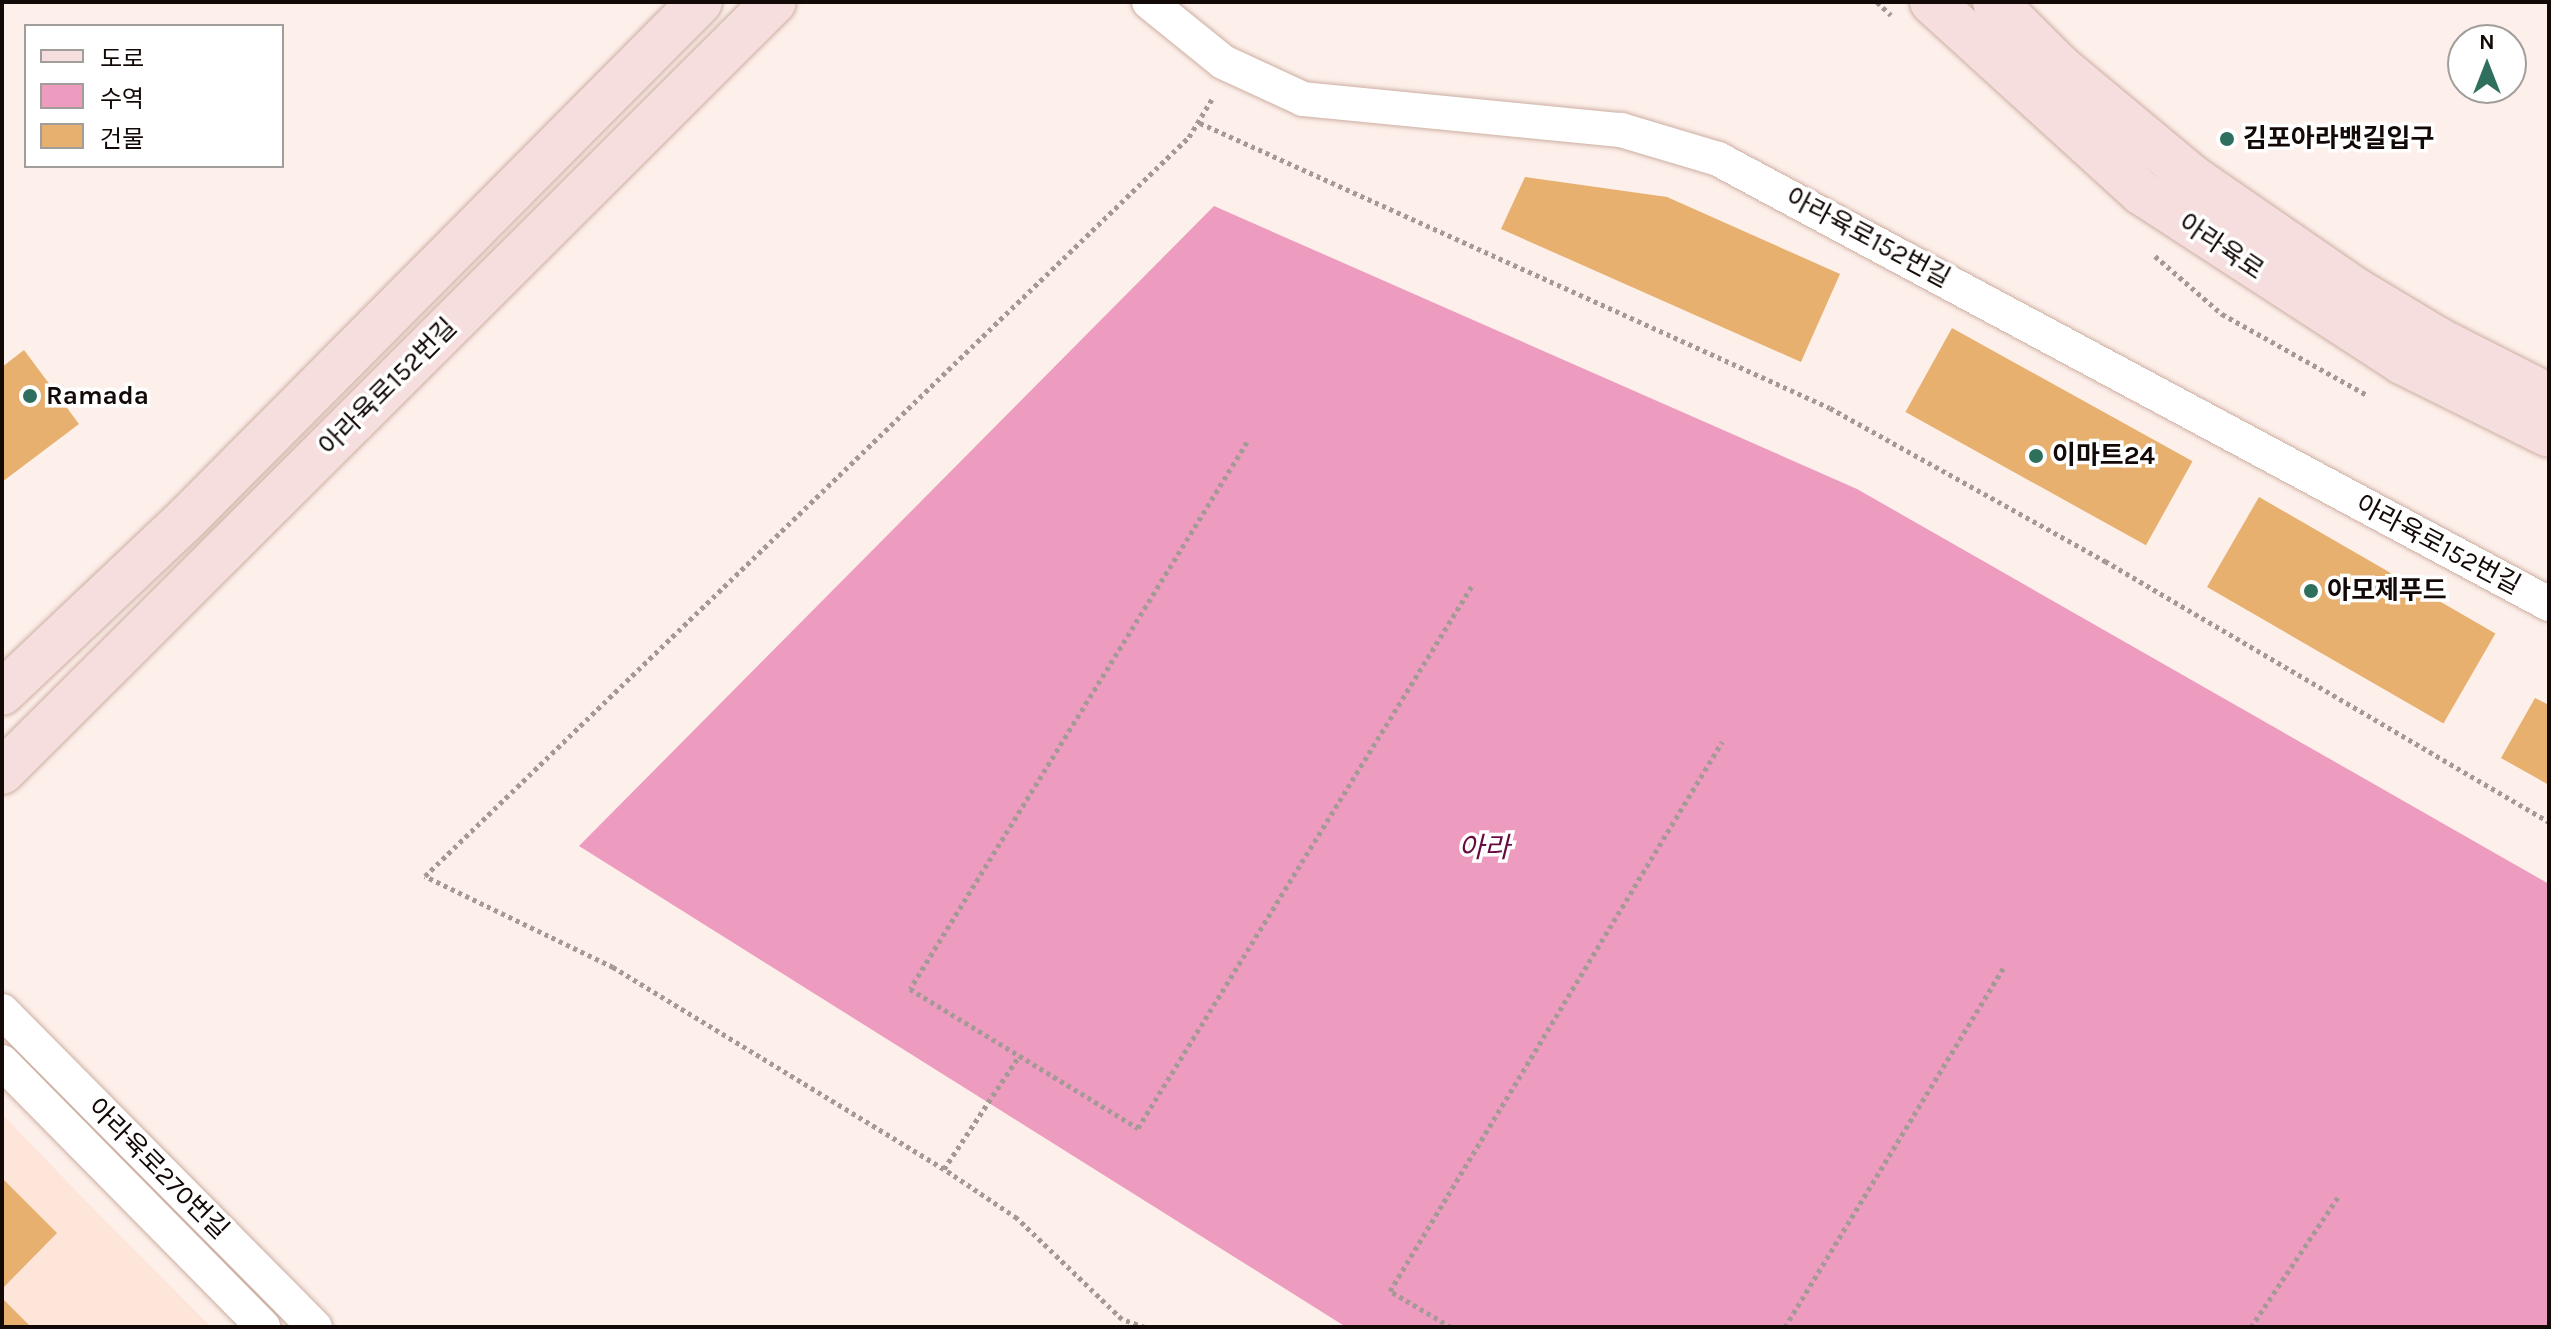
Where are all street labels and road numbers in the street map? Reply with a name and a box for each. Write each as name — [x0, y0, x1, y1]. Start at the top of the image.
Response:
street label: 아라육로152번길 — [1780, 182, 1956, 294]
street label: 아라육로 — [2173, 207, 2269, 287]
street label: 아라육로152번길 — [313, 312, 463, 462]
street label: 아라육로152번길 — [2350, 489, 2526, 601]
street label: 아라육로270번길 — [81, 1092, 235, 1246]

